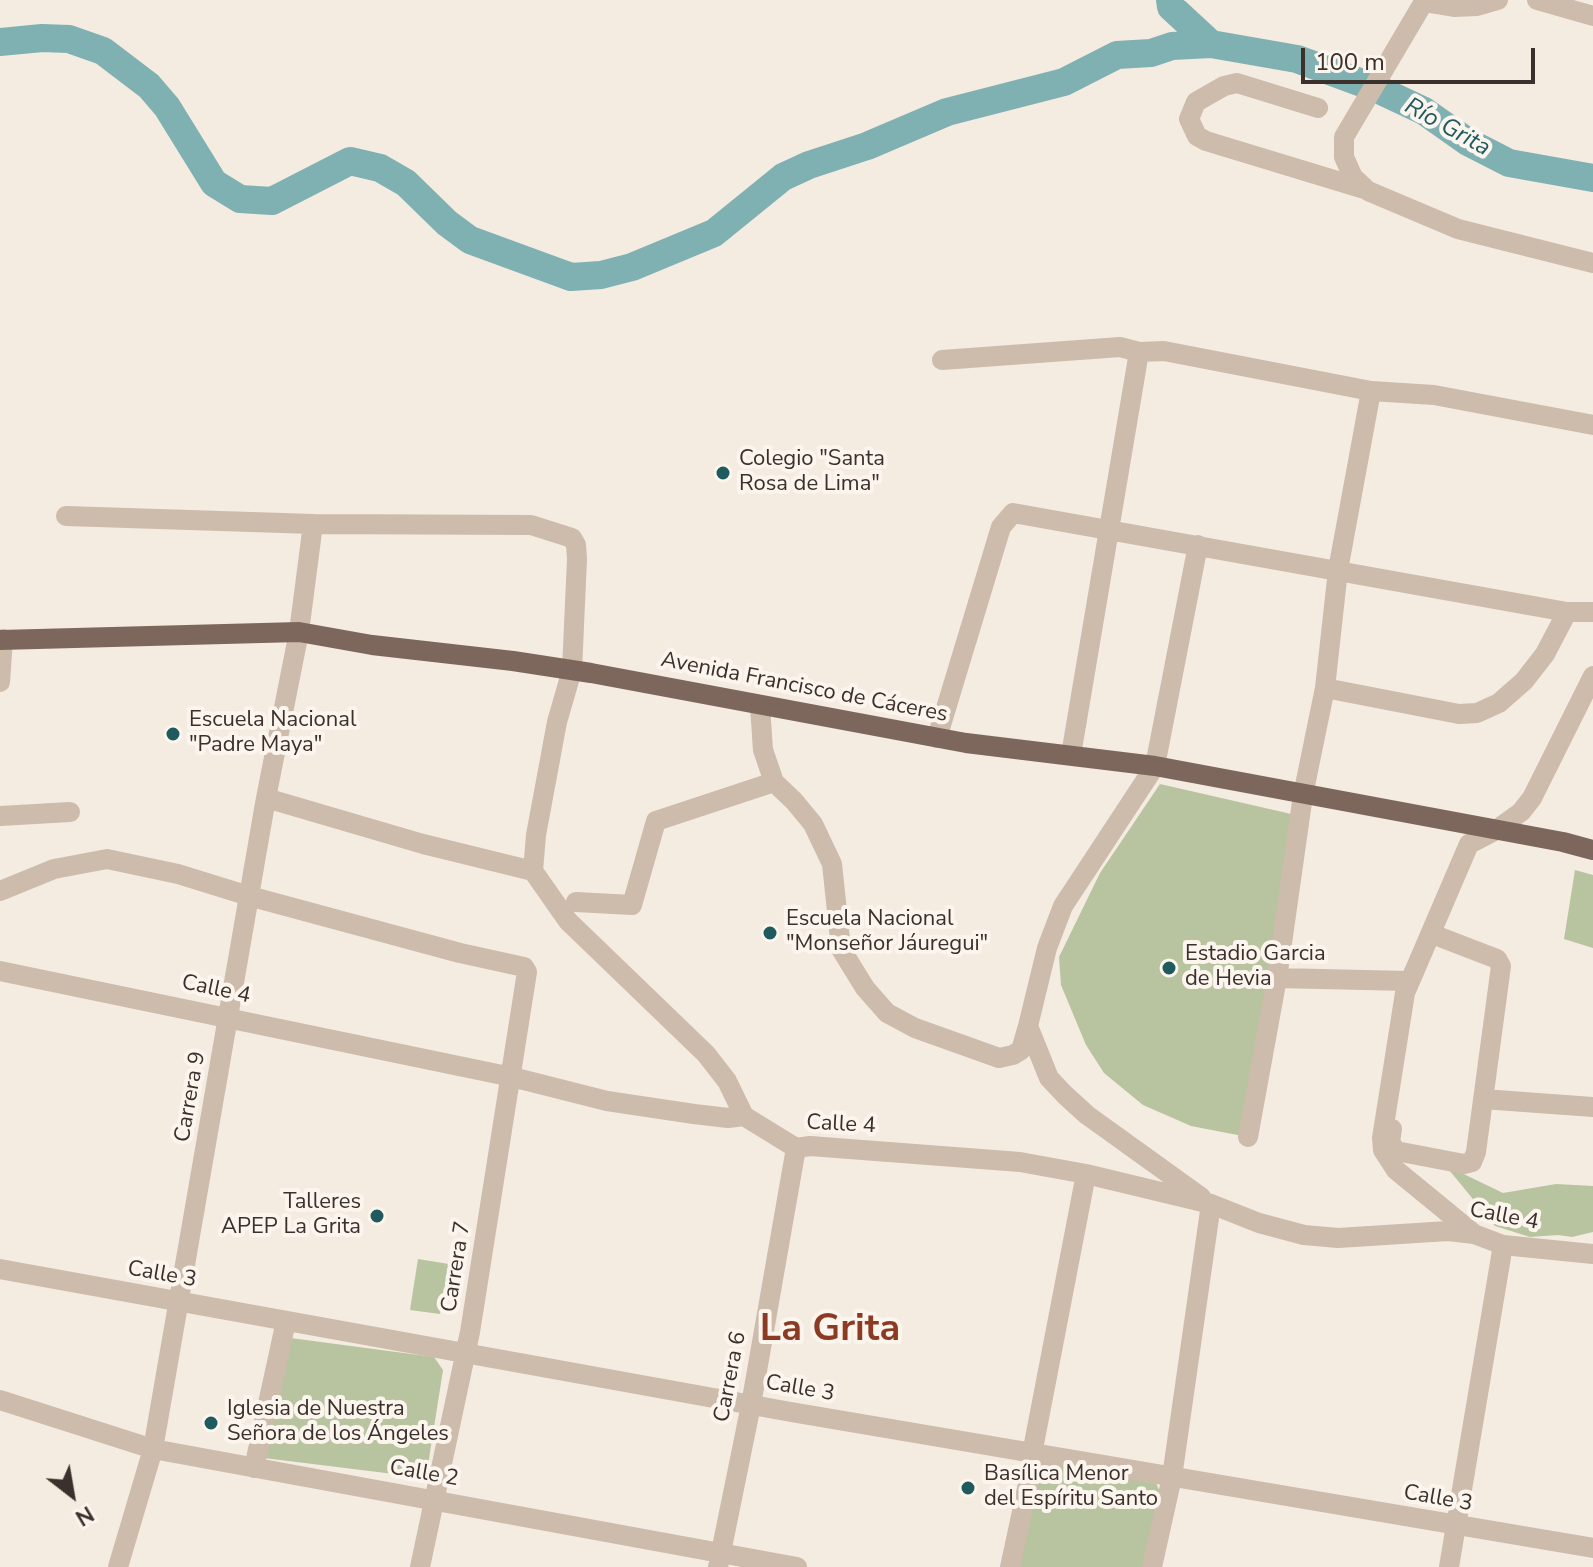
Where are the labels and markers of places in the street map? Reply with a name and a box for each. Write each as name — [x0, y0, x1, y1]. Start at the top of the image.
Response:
place label: Colegio "Santa Rosa de Lima" — [739, 447, 885, 498]
marker: Colegio "Santa Rosa de Lima" — [714, 464, 732, 482]
place label: Escuela Nacional "Padre Maya" — [189, 708, 356, 760]
marker: Escuela Nacional "Padre Maya" — [164, 725, 182, 743]
place label: Escuela Nacional "Monseñor Jáuregui" — [786, 907, 988, 958]
marker: Escuela Nacional "Monseñor Jáuregui" — [761, 924, 779, 942]
place label: Estadio Garcia de Hevia — [1185, 942, 1326, 994]
marker: Estadio Garcia de Hevia — [1160, 959, 1178, 977]
place label: Talleres APEP La Grita — [221, 1190, 361, 1242]
marker: Talleres APEP La Grita — [368, 1207, 386, 1225]
place label: Iglesia de Nuestra Señora de los Ángeles — [227, 1397, 449, 1448]
marker: Iglesia de Nuestra Señora de los Ángeles — [202, 1414, 220, 1432]
place label: Basílica Menor del Espíritu Santo — [984, 1462, 1158, 1514]
marker: Basílica Menor del Espíritu Santo — [959, 1479, 977, 1497]

